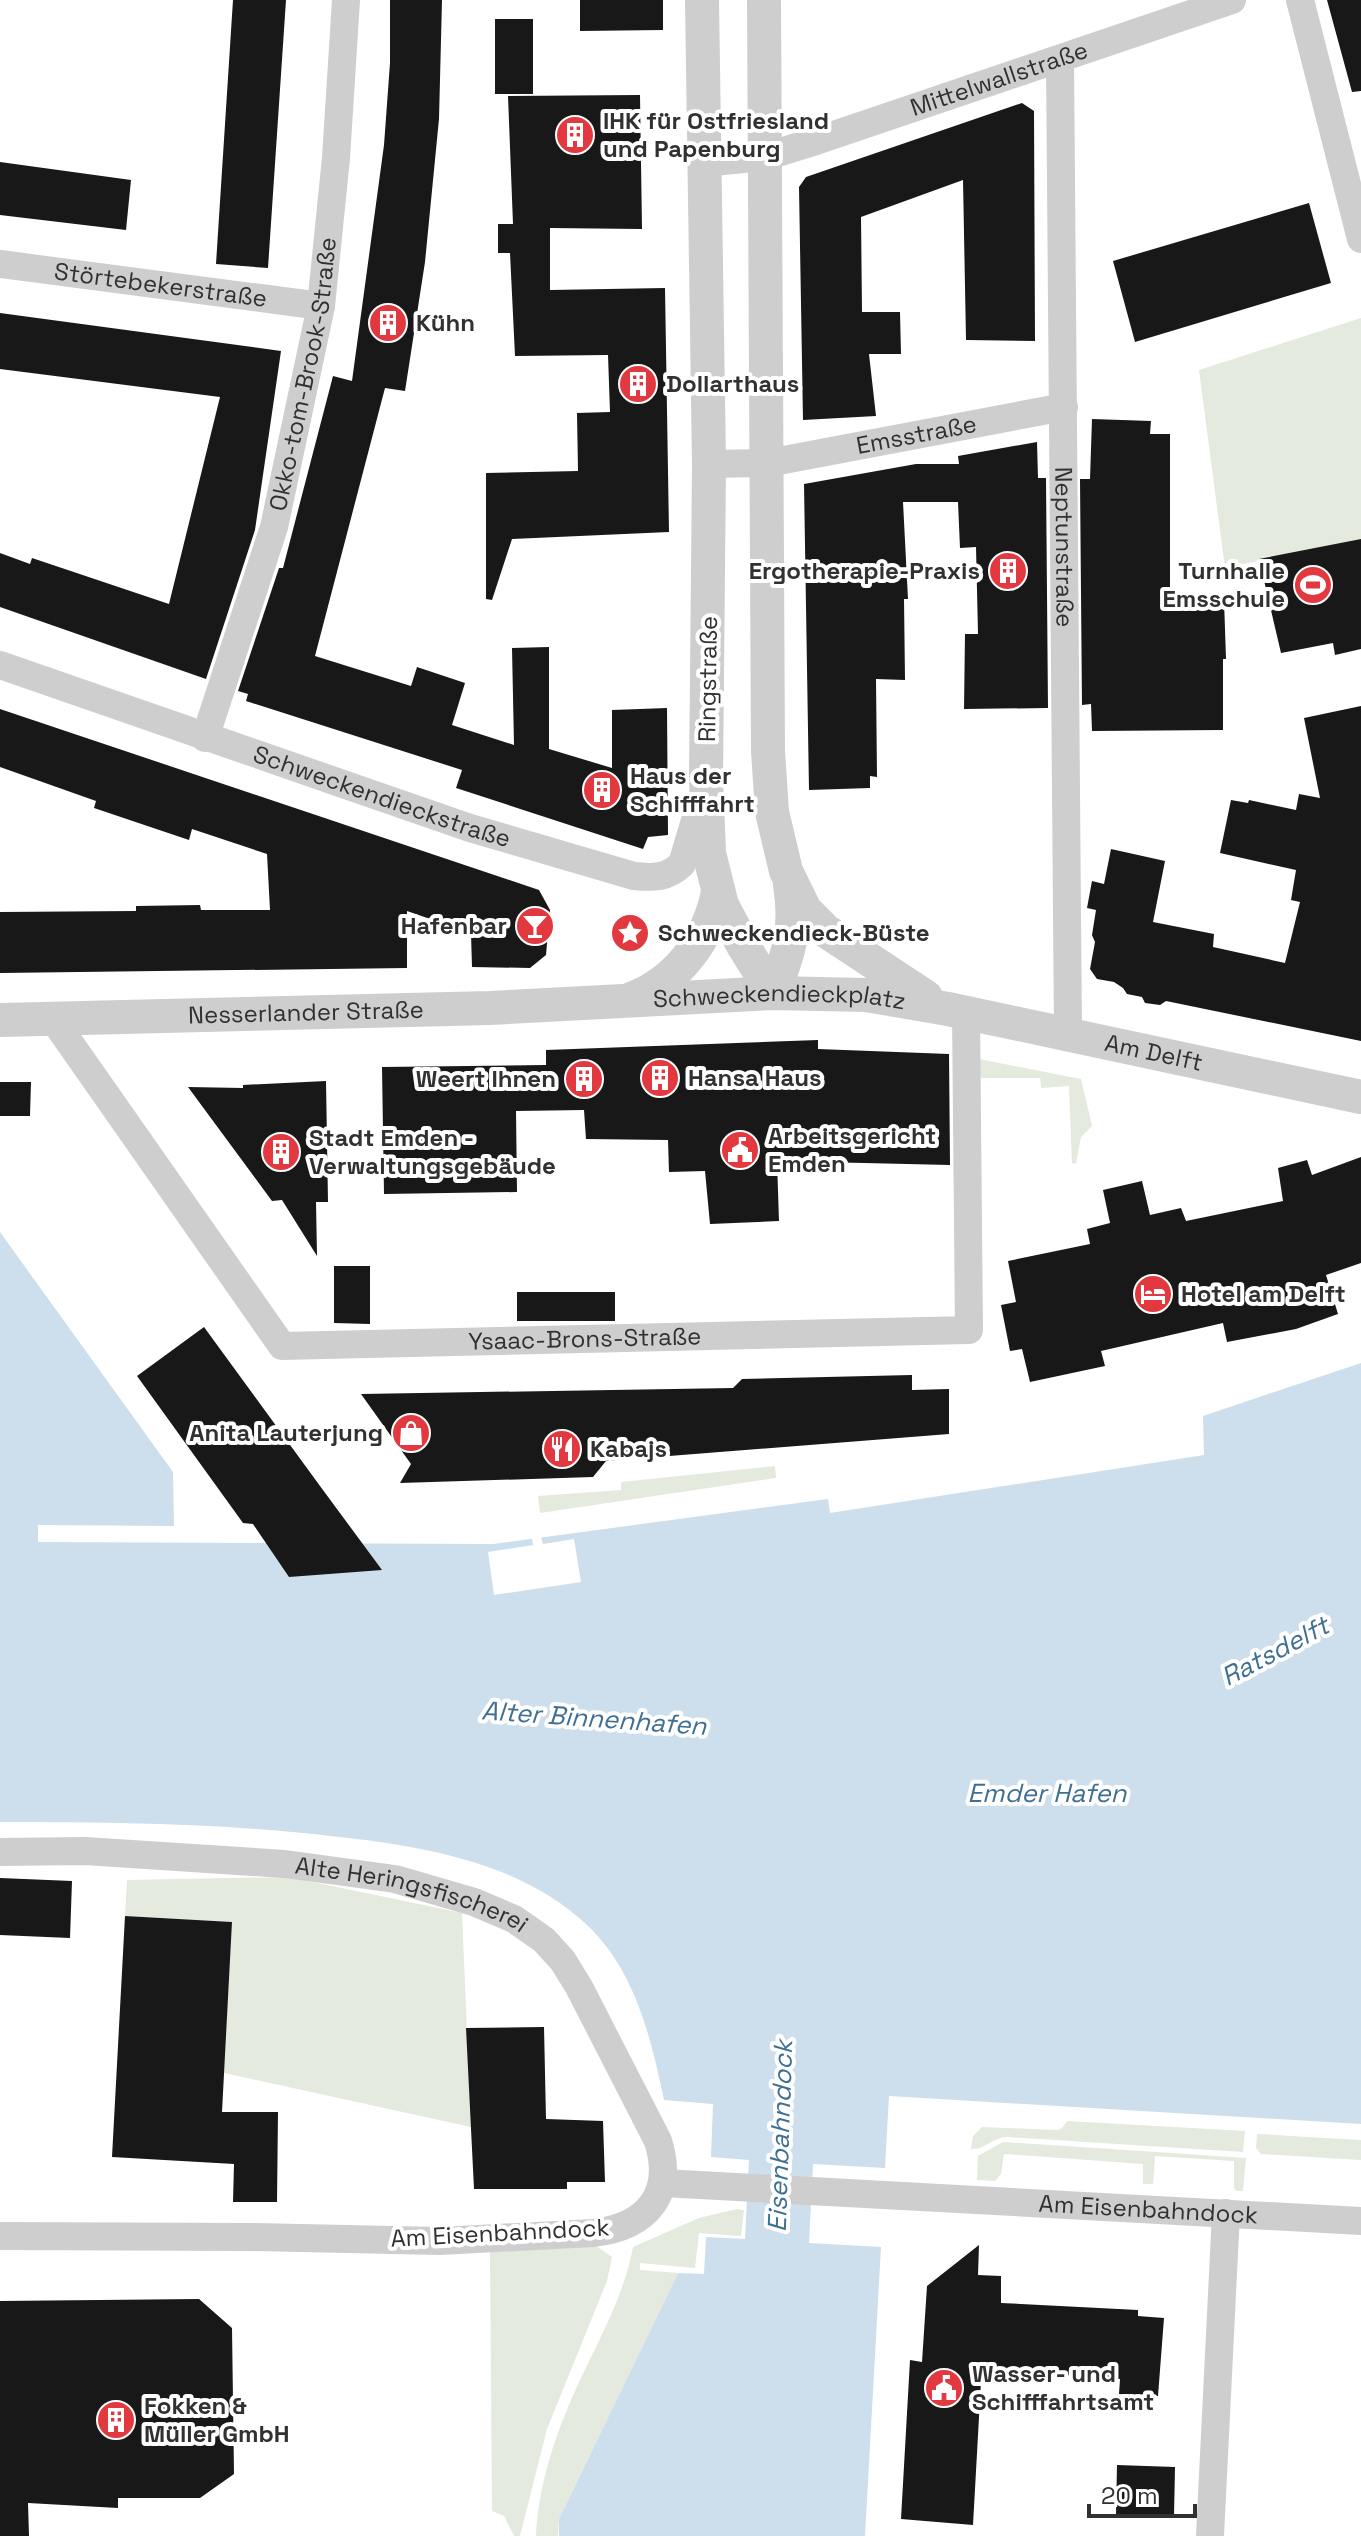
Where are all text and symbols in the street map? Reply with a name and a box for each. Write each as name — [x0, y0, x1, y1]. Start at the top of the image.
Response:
street label: Mittelwallstraße — [906, 34, 1092, 123]
place label: IHK für Ostfriesland und Papenburg — [603, 105, 829, 164]
building icon: IHK für Ostfriesland und Papenburg — [554, 114, 596, 156]
street label: Okko-tom-Brook-Straße — [262, 236, 343, 514]
street label: Störtebekerstraße — [52, 255, 269, 314]
building icon: Kühn — [367, 302, 409, 344]
place label: Kühn — [416, 307, 475, 338]
building icon: Dollarthaus — [617, 363, 659, 405]
place label: Dollarthaus — [666, 368, 799, 399]
street label: Emsstraße — [853, 408, 979, 461]
street label: Neptunstraße — [1048, 466, 1081, 628]
building icon: Ergotherapie-Praxis — [987, 550, 1029, 592]
place label: Ergotherapie-Praxis — [749, 555, 980, 586]
place label: Turnhalle Emsschule — [1162, 555, 1285, 614]
sports icon: Turnhalle Emsschule — [1292, 564, 1334, 606]
street label: Ringstraße — [691, 616, 724, 742]
street label: Schweckendieckstraße — [249, 738, 514, 854]
place label: Haus der Schifffahrt — [630, 760, 755, 819]
building icon: Haus der Schifffahrt — [581, 769, 623, 811]
bar icon: Hafenbar — [514, 905, 556, 947]
place label: Hafenbar — [401, 910, 507, 941]
place icon: Schweckendieck-Büste — [609, 912, 651, 954]
place label: Schweckendieck-Büste — [658, 917, 930, 948]
street label: Schweckendieckplatz — [652, 977, 908, 1017]
street label: Nesserlander Straße — [188, 994, 424, 1030]
street label: Am Delft — [1102, 1027, 1205, 1078]
building icon: Hansa Haus — [639, 1057, 681, 1099]
building icon: Weert Ihnen — [563, 1058, 605, 1100]
place label: Hansa Haus — [688, 1062, 822, 1093]
place label: Weert Ihnen — [416, 1063, 556, 1094]
place label: Arbeitsgericht Emden — [768, 1120, 936, 1179]
place label: Stadt Emden - Verwaltungsgebäude — [309, 1122, 556, 1181]
public building icon: Arbeitsgericht Emden — [719, 1129, 761, 1171]
building icon: Stadt Emden - Verwaltungsgebäude — [260, 1131, 302, 1173]
hotel icon: Hotel am Delft — [1132, 1273, 1174, 1315]
place label: Hotel am Delft — [1181, 1278, 1346, 1309]
street label: Ysaac-Brons-Straße — [468, 1320, 702, 1357]
shop icon: Anita Lauterjung — [390, 1412, 432, 1454]
place label: Anita Lauterjung — [189, 1417, 383, 1448]
restaurant icon: Kabajs — [541, 1428, 583, 1470]
place label: Kabajs — [590, 1433, 667, 1464]
water label: Ratsdelft — [1215, 1607, 1337, 1694]
water label: Alter Binnenhafen — [481, 1693, 709, 1743]
water label: Emder Hafen — [967, 1776, 1128, 1810]
street label: Alte Heringsfischerei — [293, 1850, 535, 1939]
water label: Eisenbahndock — [760, 2036, 800, 2233]
street label: Am Eisenbahndock — [1038, 2187, 1259, 2230]
street label: Am Eisenbahndock — [390, 2211, 610, 2254]
place label: Wasser- und Schifffahrtsamt — [972, 2358, 1154, 2417]
public building icon: Wasser- und Schifffahrtsamt — [923, 2367, 965, 2409]
place label: Fokken & Müller GmbH — [144, 2390, 290, 2449]
building icon: Fokken & Müller GmbH — [95, 2399, 137, 2441]
scale bar — [1089, 2468, 1195, 2518]
text: 20 m — [1101, 2480, 1158, 2511]

